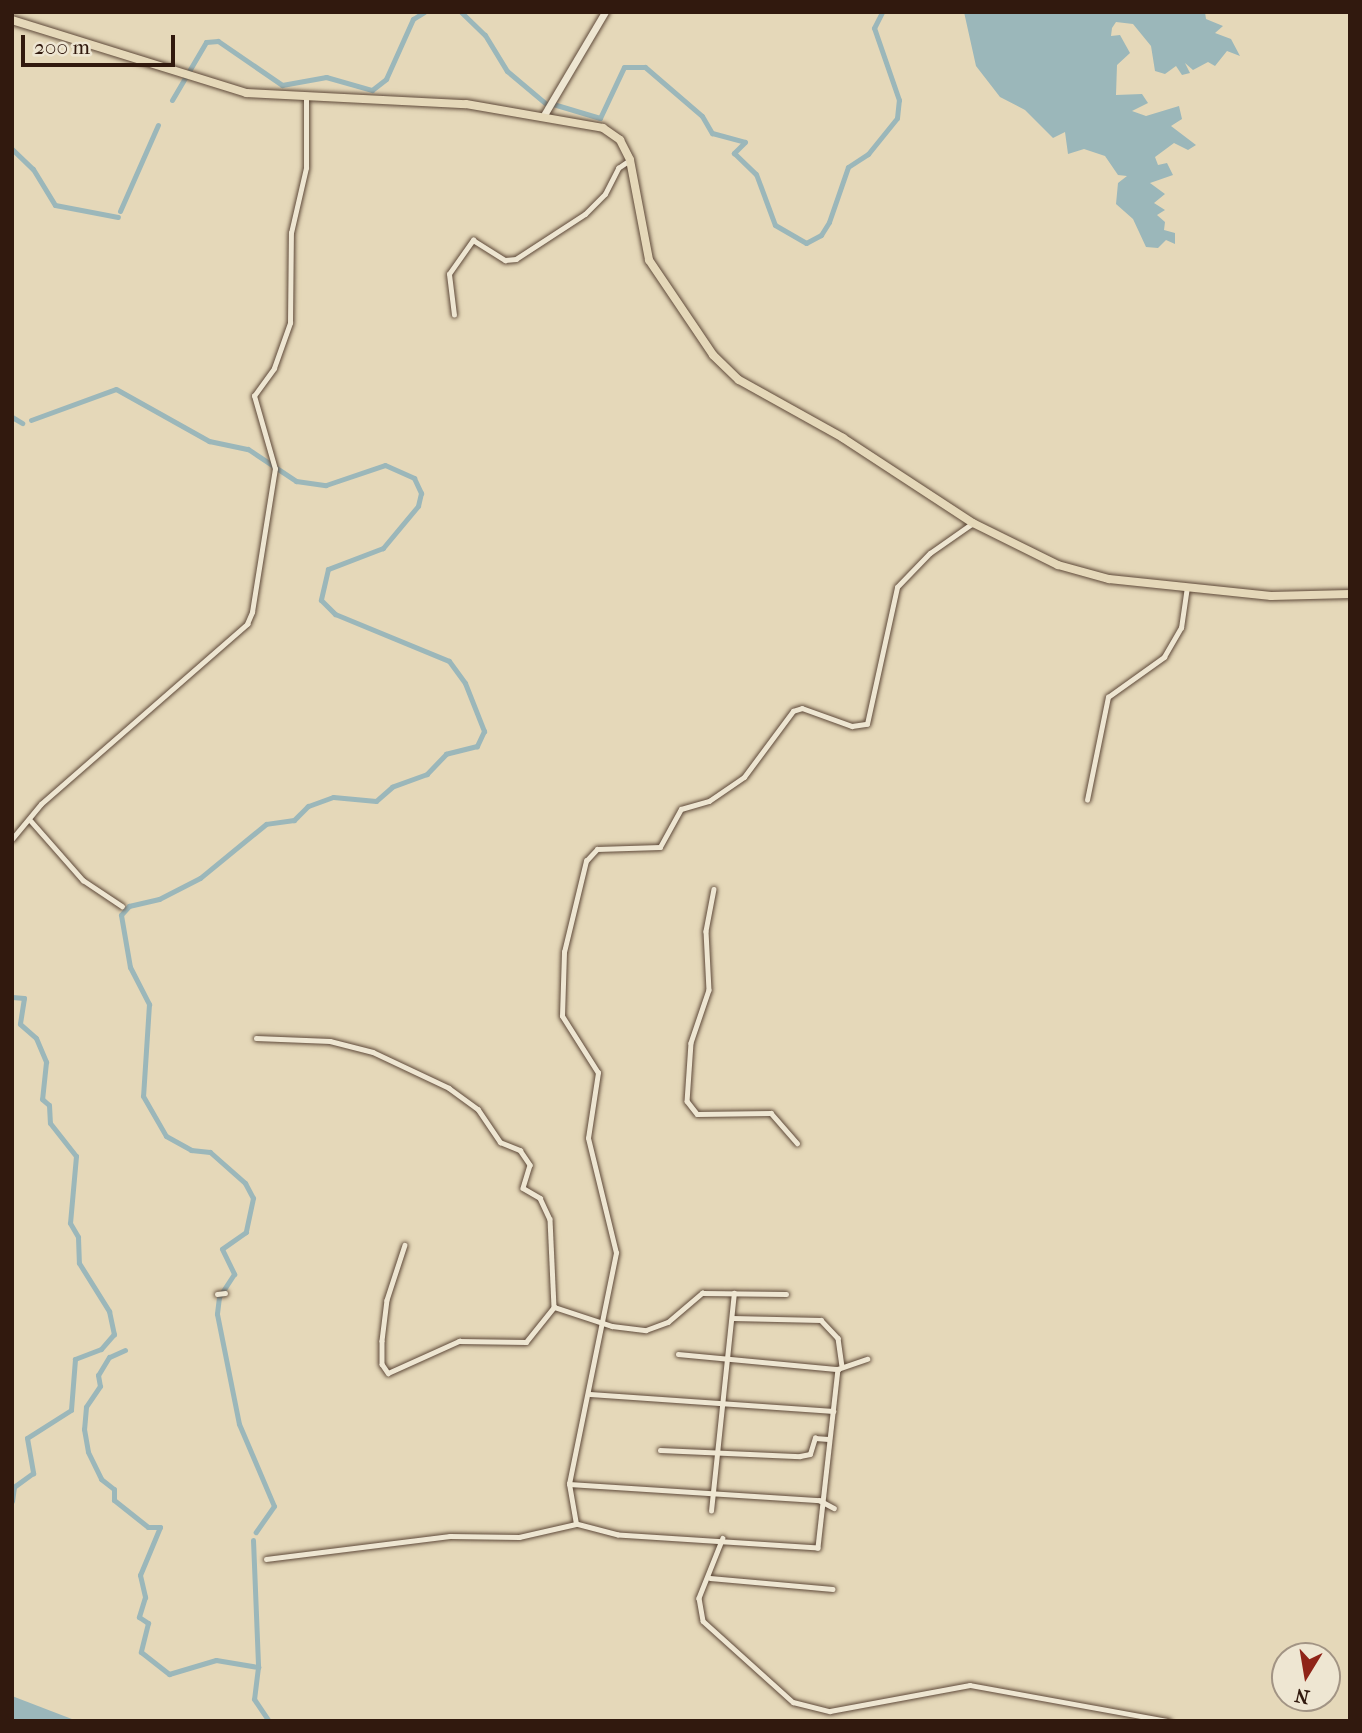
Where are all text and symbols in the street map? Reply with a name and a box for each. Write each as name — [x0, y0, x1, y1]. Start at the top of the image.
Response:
scale bar — [24, 21, 178, 65]
text: 200 m — [34, 35, 90, 59]
north arrow — [1271, 1642, 1341, 1712]
text: N — [1293, 1683, 1312, 1708]

